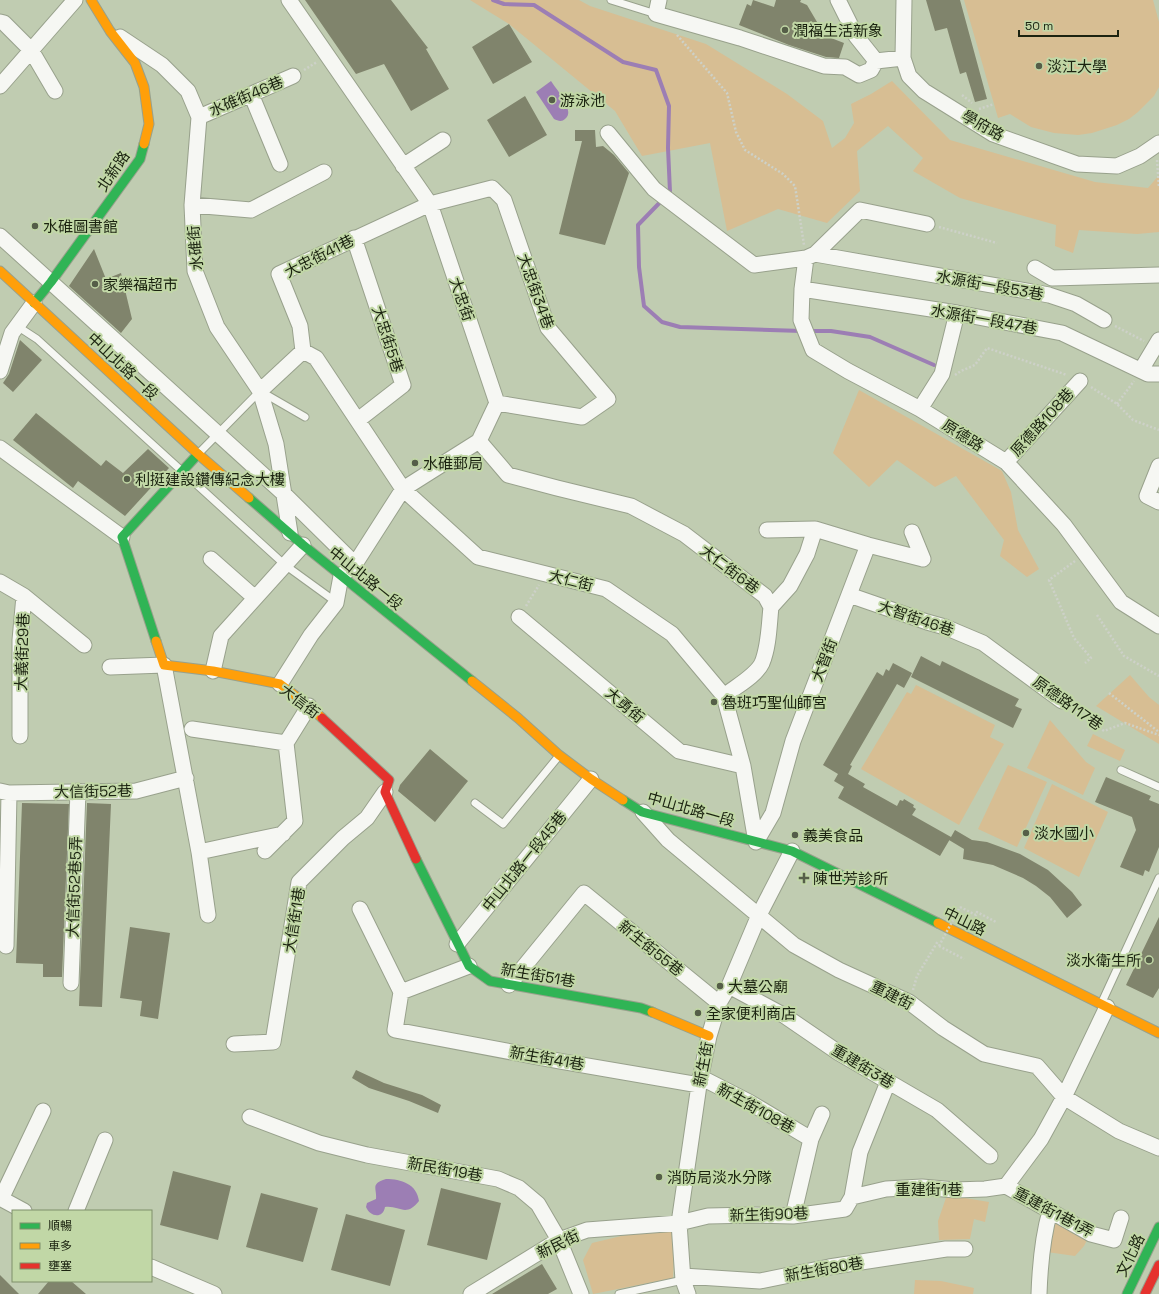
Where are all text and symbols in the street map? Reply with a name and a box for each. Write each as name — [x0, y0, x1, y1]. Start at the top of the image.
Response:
scale bar — [1019, 12, 1118, 38]
text: 50 m — [1025, 18, 1053, 34]
place label: 潤福生活新象 — [793, 21, 883, 40]
marker: 潤福生活新象 — [780, 25, 790, 35]
place label: 淡江大學 — [1047, 57, 1107, 76]
marker: 淡江大學 — [1034, 61, 1044, 71]
street label: 水碓街46巷 — [206, 72, 286, 120]
place label: 游泳池 — [560, 91, 605, 110]
marker: 游泳池 — [547, 95, 557, 105]
street label: 學府路 — [959, 106, 1007, 144]
street label: 北新路 — [93, 147, 133, 195]
place label: 水碓圖書館 — [43, 217, 118, 236]
marker: 水碓圖書館 — [30, 221, 40, 231]
street label: 水碓街 — [184, 225, 206, 271]
street label: 大忠街41巷 — [281, 230, 357, 282]
street label: 大忠街34巷 — [514, 251, 558, 331]
street label: 水源街一段53巷 — [935, 266, 1045, 304]
place label: 家樂福超市 — [103, 275, 178, 294]
street label: 大忠街 — [446, 275, 478, 323]
marker: 家樂福超市 — [90, 279, 100, 289]
street label: 水源街一段47巷 — [929, 300, 1039, 338]
street label: 大忠街5巷 — [368, 303, 408, 375]
street label: 中山北路一段 — [84, 328, 162, 404]
street label: 原德路108巷 — [1006, 384, 1078, 460]
street label: 原德路 — [939, 415, 987, 455]
place label: 水碓郵局 — [423, 454, 483, 473]
marker: 水碓郵局 — [410, 458, 420, 468]
place label: 利挺建設鑽傳紀念大樓 — [135, 470, 285, 489]
marker: 利挺建設鑽傳紀念大樓 — [122, 474, 132, 484]
street label: 大仁街6巷 — [697, 541, 763, 597]
street label: 中山北路一段 — [325, 542, 407, 614]
street label: 大仁街 — [547, 565, 595, 595]
street label: 大智街46巷 — [876, 596, 956, 640]
street label: 大義街29巷 — [11, 613, 33, 691]
street label: 大智街 — [807, 636, 841, 684]
street label: 原德路117巷 — [1029, 672, 1107, 734]
street label: 大信街 — [276, 680, 324, 722]
street label: 大勇街 — [602, 683, 648, 727]
place label: 魯班巧聖仙師宮 — [722, 693, 827, 712]
marker: 魯班巧聖仙師宮 — [709, 697, 719, 707]
street label: 大信街52巷 — [54, 781, 132, 801]
street label: 中山北路一段 — [645, 787, 737, 831]
street label: 中山北路一段45巷 — [478, 807, 570, 915]
place label: 淡水國小 — [1034, 824, 1094, 843]
place label: 義美食品 — [803, 826, 863, 845]
marker: 淡水國小 — [1021, 828, 1031, 838]
marker: 義美食品 — [790, 830, 800, 840]
street label: 大信街52巷5弄 — [63, 836, 85, 938]
place label: 陳世芳診所 — [813, 869, 888, 888]
marker: 陳世芳診所 — [798, 872, 810, 884]
street label: 大信街1巷 — [279, 886, 309, 954]
street label: 中山路 — [941, 903, 989, 939]
street label: 新生街55巷 — [615, 916, 687, 980]
place label: 淡水衛生所 — [1066, 951, 1141, 970]
marker: 淡水衛生所 — [1144, 955, 1154, 965]
street label: 新生街51巷 — [499, 959, 577, 991]
street label: 重建街 — [868, 976, 916, 1014]
place label: 大墓公廟 — [728, 977, 788, 996]
marker: 大墓公廟 — [715, 981, 725, 991]
place label: 全家便利商店 — [706, 1004, 796, 1023]
marker: 全家便利商店 — [693, 1008, 703, 1018]
street label: 新生街 — [689, 1040, 717, 1088]
street label: 重建街3巷 — [829, 1040, 897, 1092]
street label: 新生街41巷 — [508, 1042, 586, 1074]
street label: 新生街108巷 — [714, 1079, 798, 1137]
street label: 新民街19巷 — [406, 1153, 484, 1185]
place label: 消防局淡水分隊 — [667, 1168, 772, 1187]
marker: 消防局淡水分隊 — [654, 1172, 664, 1182]
street label: 重建街1巷 — [896, 1180, 962, 1199]
street label: 重建街1巷1弄 — [1011, 1183, 1097, 1241]
street label: 新生街90巷 — [729, 1203, 809, 1225]
legend — [12, 1210, 152, 1282]
text: 順暢 — [48, 1218, 72, 1234]
street label: 新民街 — [534, 1226, 582, 1262]
street label: 文化路 — [1112, 1231, 1148, 1279]
text: 車多 — [48, 1238, 72, 1254]
street label: 新生街80巷 — [783, 1253, 865, 1285]
text: 壅塞 — [48, 1258, 72, 1274]

